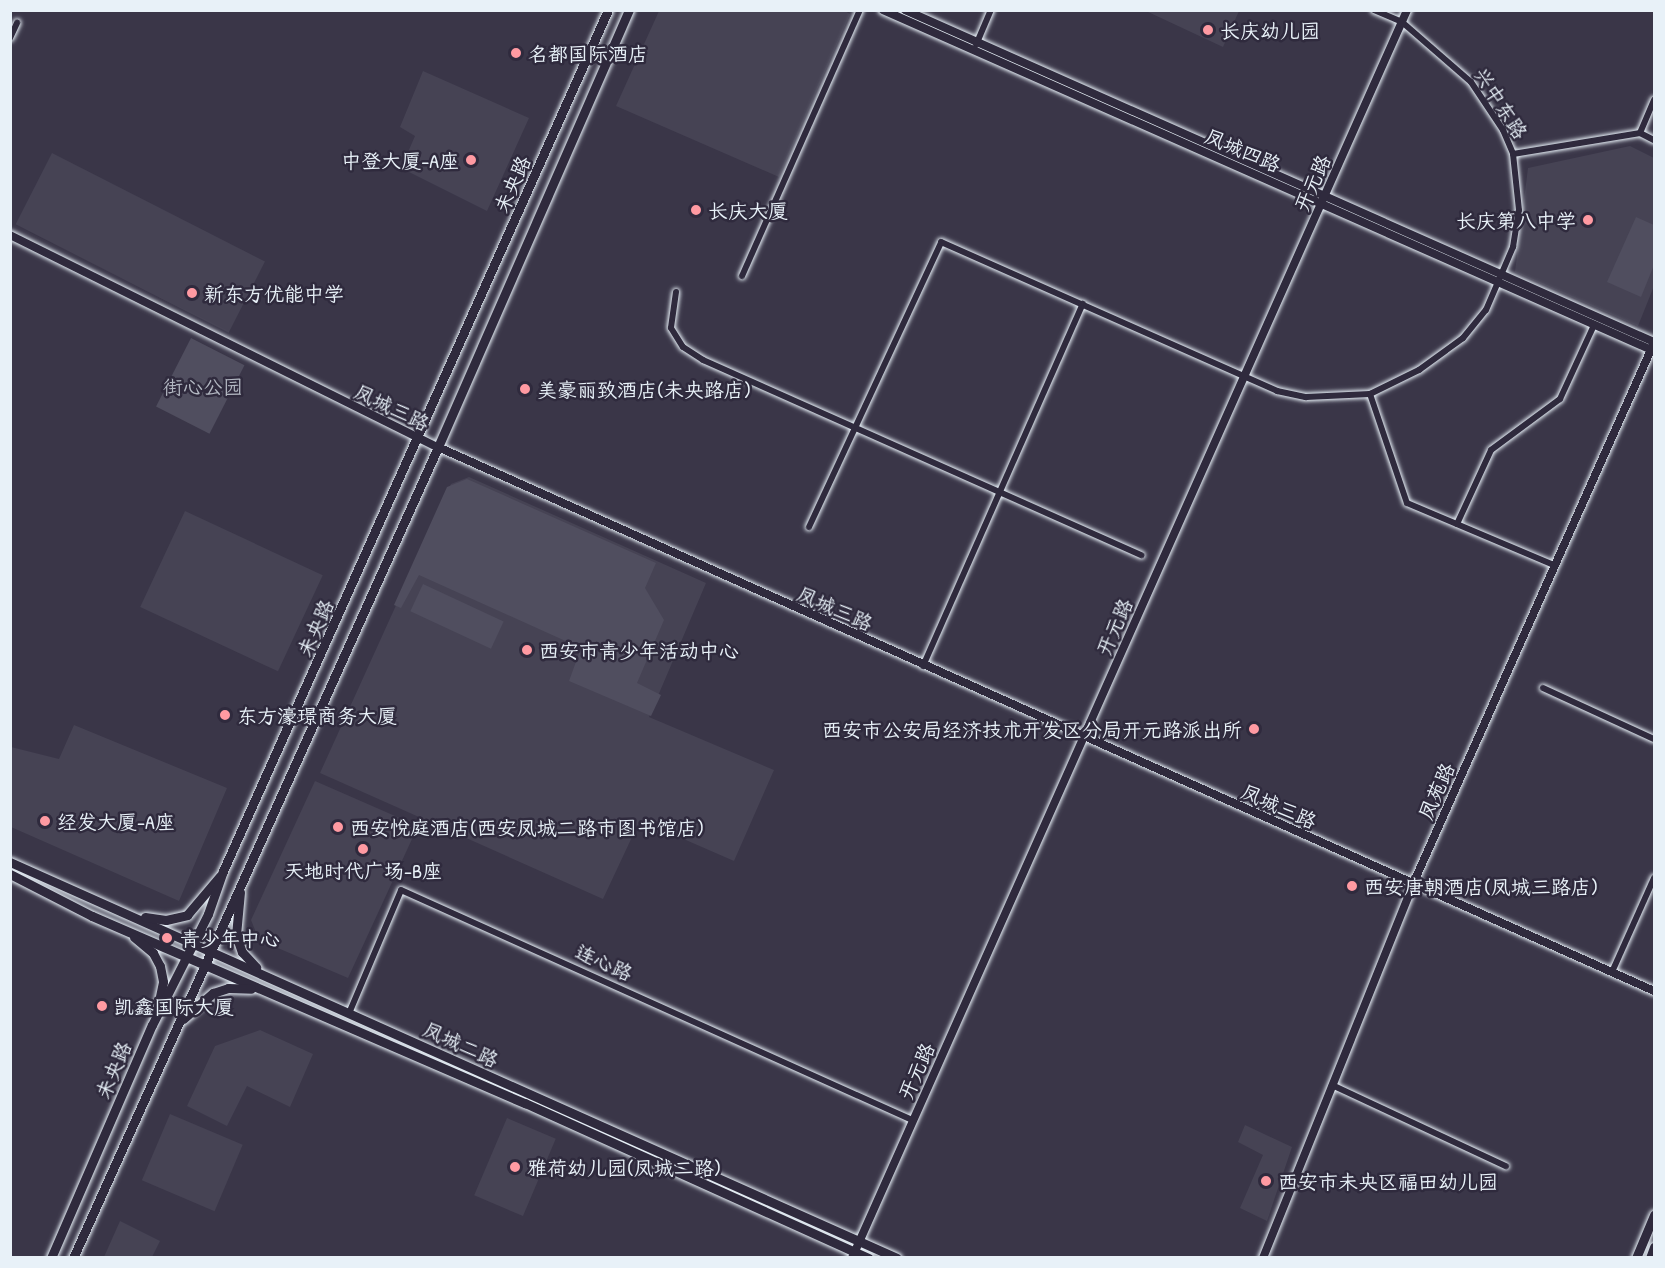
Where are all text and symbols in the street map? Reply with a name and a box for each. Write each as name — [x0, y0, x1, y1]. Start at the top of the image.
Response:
place label: 长庆幼儿园 — [1220, 18, 1320, 42]
marker: 长庆幼儿园 — [1201, 23, 1215, 37]
place label: 名都国际酒店 — [528, 41, 648, 65]
marker: 名都国际酒店 — [509, 46, 523, 60]
street label: 兴中东路 — [1469, 63, 1533, 143]
street label: 凤城四路 — [1201, 123, 1285, 177]
place label: 中登大厦-A座 — [341, 148, 459, 172]
street label: 开元路 — [1289, 151, 1335, 215]
street label: 未央路 — [489, 152, 535, 216]
marker: 中登大厦-A座 — [464, 153, 478, 167]
place label: 长庆大厦 — [708, 198, 788, 222]
marker: 长庆大厦 — [689, 203, 703, 217]
place label: 长庆第八中学 — [1456, 208, 1576, 232]
marker: 长庆第八中学 — [1581, 213, 1595, 227]
place label: 新东方优能中学 — [204, 281, 344, 305]
marker: 新东方优能中学 — [185, 286, 199, 300]
park label: 街心公园 — [163, 374, 243, 398]
place label: 美豪丽致酒店(未央路店) — [537, 377, 751, 401]
street label: 凤城三路 — [351, 379, 433, 435]
marker: 美豪丽致酒店(未央路店) — [518, 382, 532, 396]
street label: 凤城三路 — [794, 581, 876, 635]
street label: 开元路 — [1091, 595, 1137, 659]
street label: 未央路 — [292, 596, 338, 660]
place label: 西安市青少年活动中心 — [539, 638, 739, 662]
marker: 西安市青少年活动中心 — [520, 643, 534, 657]
place label: 东方濠璟商务大厦 — [237, 703, 397, 727]
marker: 东方濠璟商务大厦 — [218, 708, 232, 722]
place label: 西安市公安局经济技术开发区分局开元路派出所 — [822, 717, 1242, 741]
marker: 西安市公安局经济技术开发区分局开元路派出所 — [1247, 722, 1261, 736]
street label: 凤苑路 — [1413, 759, 1459, 823]
street label: 凤城三路 — [1238, 779, 1320, 833]
place label: 经发大厦-A座 — [57, 809, 175, 833]
marker: 经发大厦-A座 — [38, 814, 52, 828]
place label: 西安悦庭酒店(西安凤城二路市图书馆店) — [350, 815, 704, 839]
marker: 西安悦庭酒店(西安凤城二路市图书馆店) — [331, 820, 345, 834]
marker: 天地时代广场-B座 — [356, 842, 370, 856]
place label: 天地时代广场-B座 — [284, 858, 442, 882]
place label: 西安唐朝酒店(凤城三路店) — [1364, 874, 1598, 898]
marker: 西安唐朝酒店(凤城三路店) — [1345, 879, 1359, 893]
place label: 青少年中心 — [180, 926, 280, 950]
marker: 青少年中心 — [158, 929, 176, 947]
street label: 连心路 — [572, 939, 636, 985]
place label: 凯鑫国际大厦 — [114, 994, 234, 1018]
marker: 凯鑫国际大厦 — [95, 999, 109, 1013]
street label: 凤城二路 — [420, 1016, 502, 1072]
street label: 未央路 — [90, 1038, 136, 1102]
street label: 开元路 — [893, 1039, 939, 1103]
place label: 雅荷幼儿园(凤城二路) — [527, 1155, 721, 1179]
marker: 雅荷幼儿园(凤城二路) — [508, 1160, 522, 1174]
place label: 西安市未央区福田幼儿园 — [1278, 1169, 1498, 1193]
marker: 西安市未央区福田幼儿园 — [1259, 1174, 1273, 1188]

